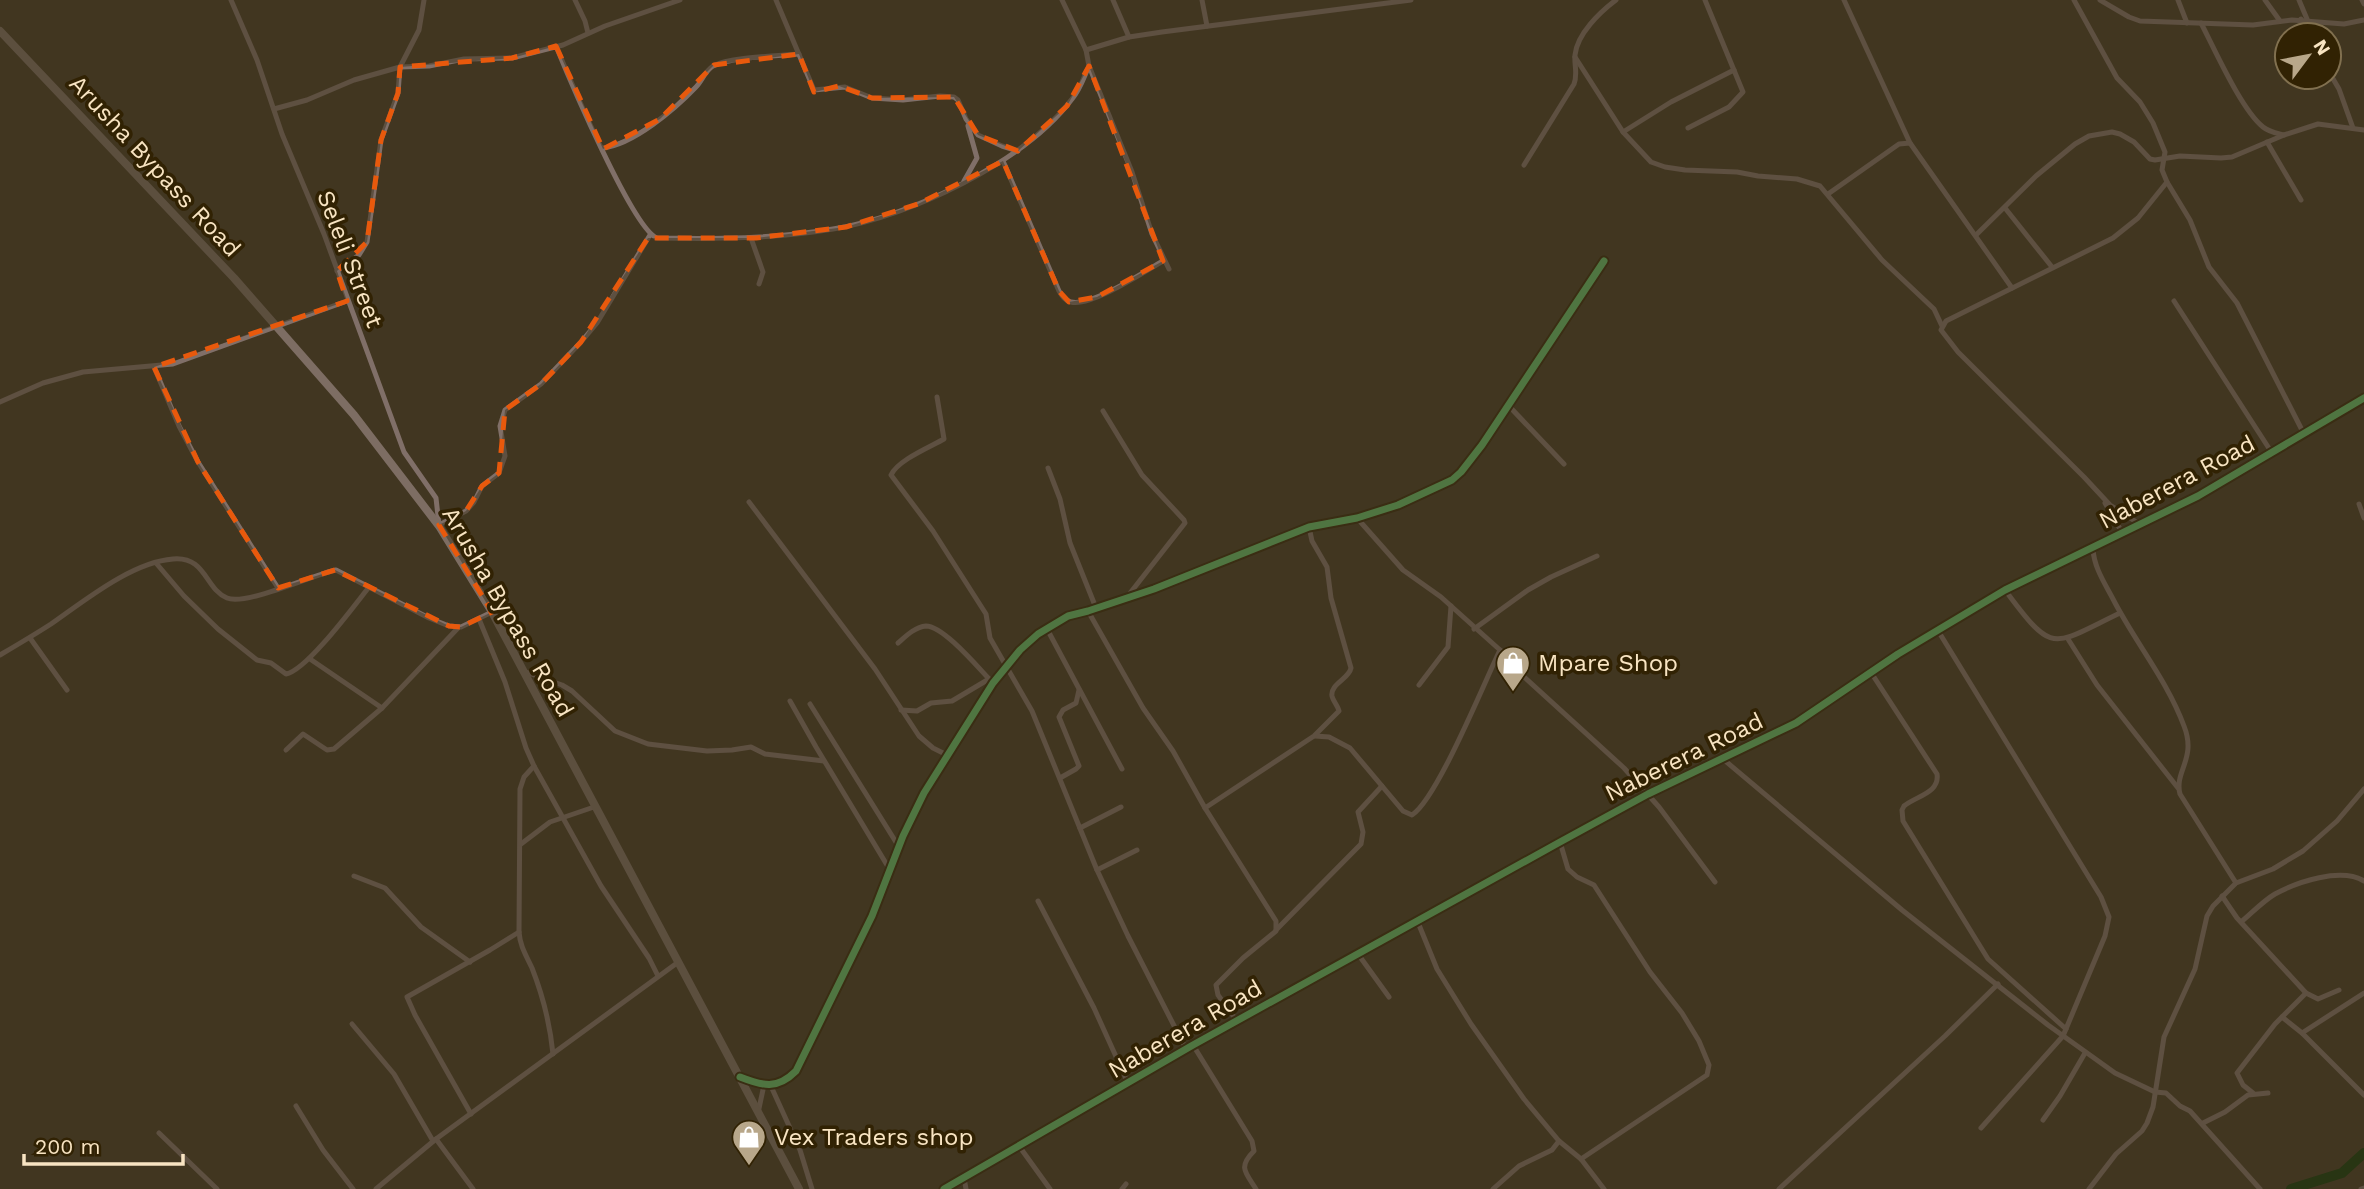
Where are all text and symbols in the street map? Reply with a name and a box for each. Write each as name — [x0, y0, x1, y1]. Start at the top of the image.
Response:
north arrow — [2273, 21, 2343, 91]
text: N — [2309, 35, 2335, 59]
street label: Arusha Bypass Road — [64, 69, 246, 263]
street label: Seleli Street — [311, 186, 389, 332]
street label: Naberera Road — [2094, 429, 2260, 535]
street label: Arusha Bypass Road — [436, 502, 580, 722]
shop icon: Mpare Shop — [1494, 644, 1532, 693]
place label: Mpare Shop — [1538, 649, 1678, 677]
street label: Naberera Road — [1600, 707, 1768, 807]
street label: Naberera Road — [1103, 974, 1267, 1084]
shop icon: Vex Traders shop — [730, 1118, 768, 1167]
scale bar — [24, 1122, 184, 1166]
place label: Vex Traders shop — [774, 1123, 974, 1151]
text: 200 m — [35, 1134, 101, 1159]

